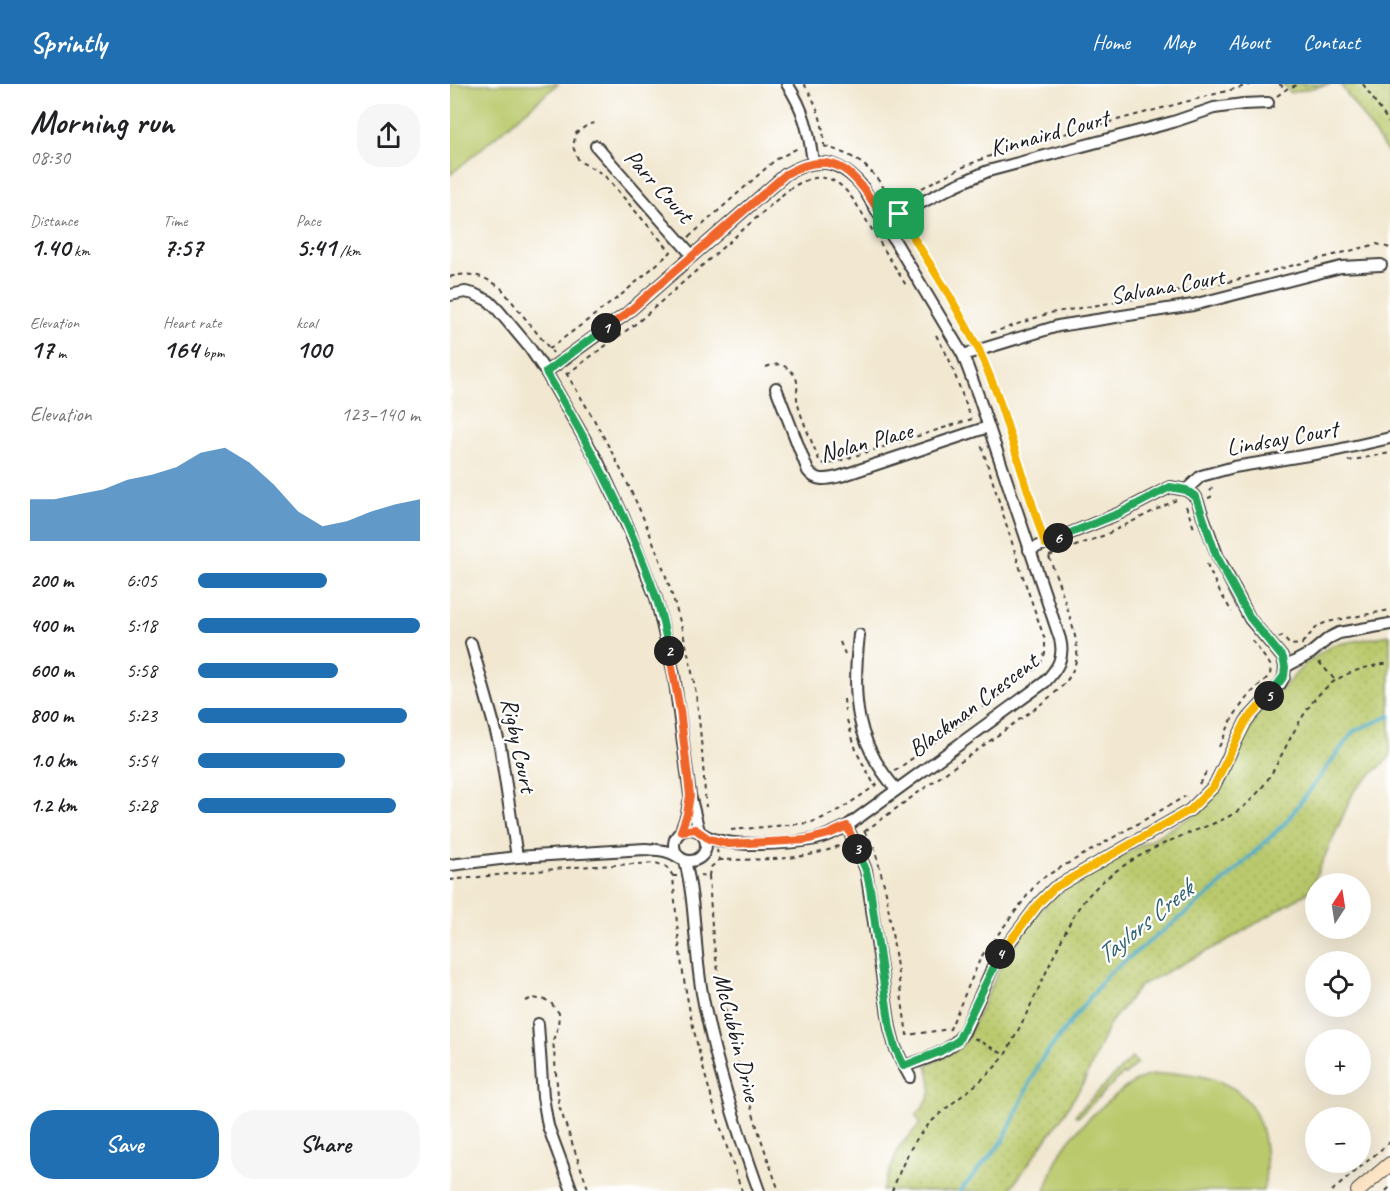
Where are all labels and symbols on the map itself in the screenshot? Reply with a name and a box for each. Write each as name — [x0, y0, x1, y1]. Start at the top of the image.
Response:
street label: Kinnaird Court — [986, 102, 1115, 163]
street label: Parr Court — [618, 143, 701, 231]
pin — [873, 188, 924, 239]
street label: Salvana Court — [1108, 261, 1228, 311]
pin: 1 — [591, 313, 621, 343]
street label: Lindsay Court — [1224, 413, 1343, 463]
street label: Nolan Place — [816, 415, 918, 469]
pin: 6 — [1043, 523, 1073, 553]
pin: 2 — [654, 636, 684, 666]
street label: Blackman Crescent — [902, 645, 1046, 764]
pin: 5 — [1254, 681, 1284, 711]
street label: Rigby Court — [494, 695, 544, 797]
pin: 3 — [842, 834, 872, 864]
water label: Taylors Creek — [1089, 870, 1204, 972]
north arrow — [1305, 873, 1371, 939]
pin: 4 — [985, 939, 1015, 969]
street label: McCubbin Drive — [707, 970, 768, 1106]

